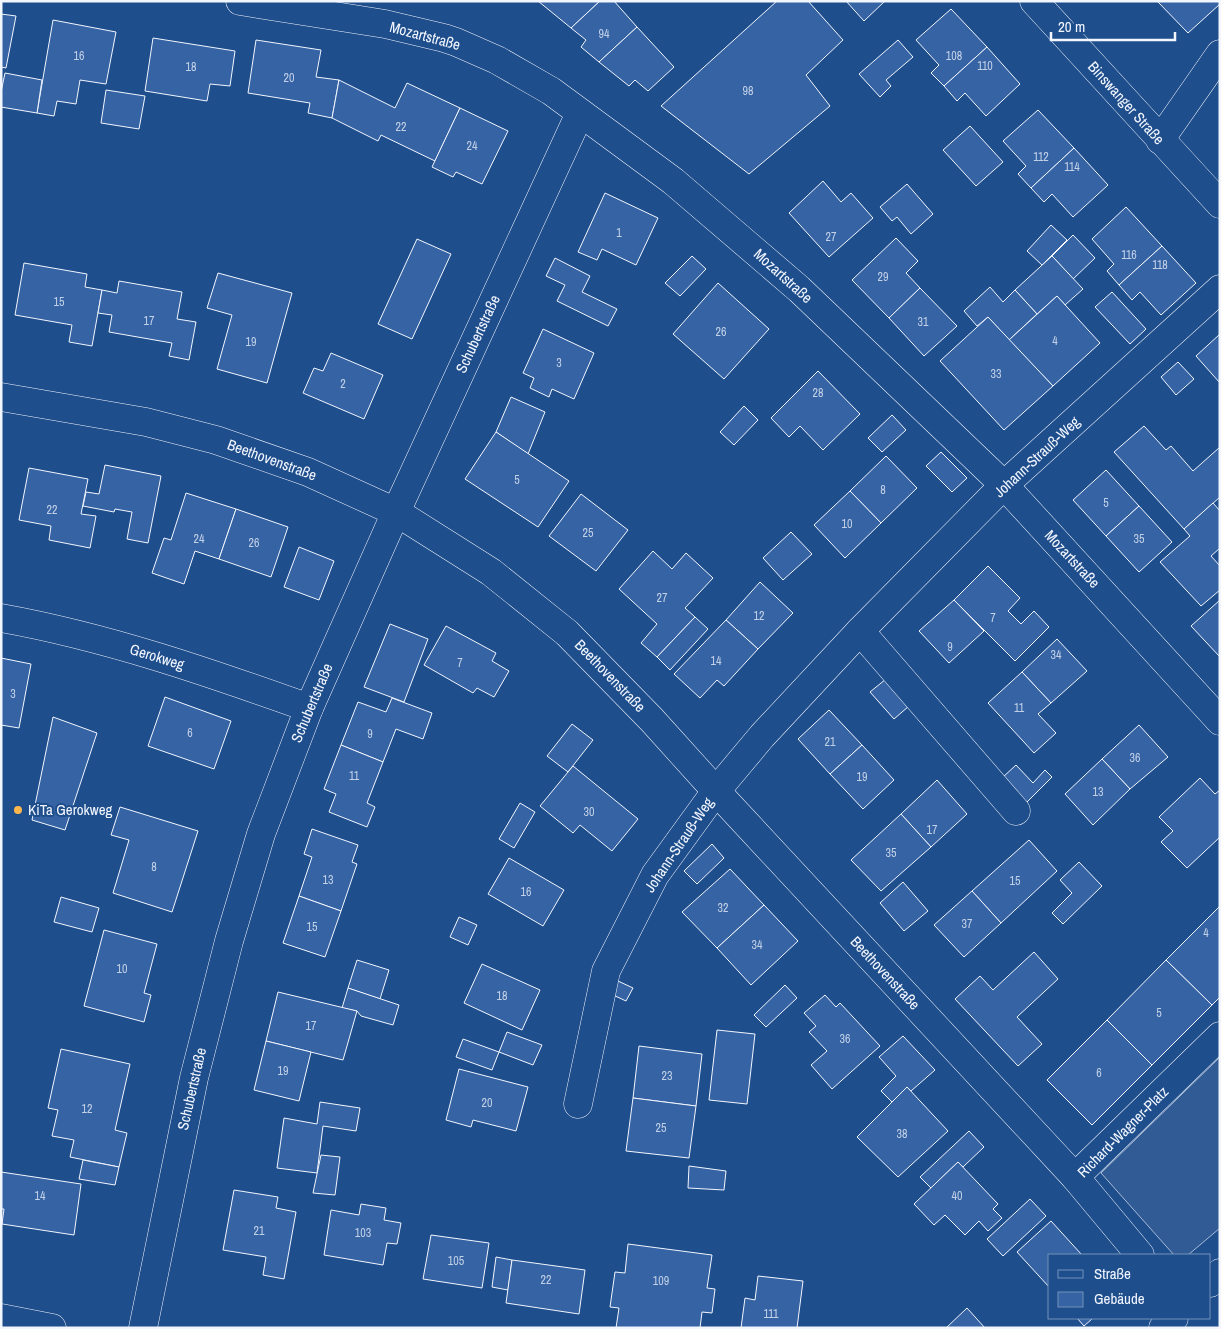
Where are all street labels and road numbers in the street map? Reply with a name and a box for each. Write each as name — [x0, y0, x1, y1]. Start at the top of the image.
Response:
street label: Mozartstraße — [387, 16, 463, 55]
street label: Binswanger Straße — [1083, 57, 1170, 149]
street label: Mozartstraße — [749, 244, 817, 308]
street label: Schubertstraße — [450, 291, 505, 376]
street label: Johann-Strauß-Weg — [989, 411, 1084, 502]
street label: Beethovenstraße — [225, 434, 320, 485]
street label: Mozartstraße — [1040, 525, 1105, 592]
street label: Beethovenstraße — [570, 635, 651, 717]
street label: Gerokweg — [127, 638, 187, 675]
street label: Schubertstraße — [285, 660, 338, 746]
street label: Johann-Strauß-Weg — [639, 793, 718, 896]
street label: Beethovenstraße — [846, 931, 925, 1014]
street label: Schubertstraße — [172, 1045, 211, 1132]
street label: Richard-Wagner-Platz — [1072, 1081, 1173, 1182]

